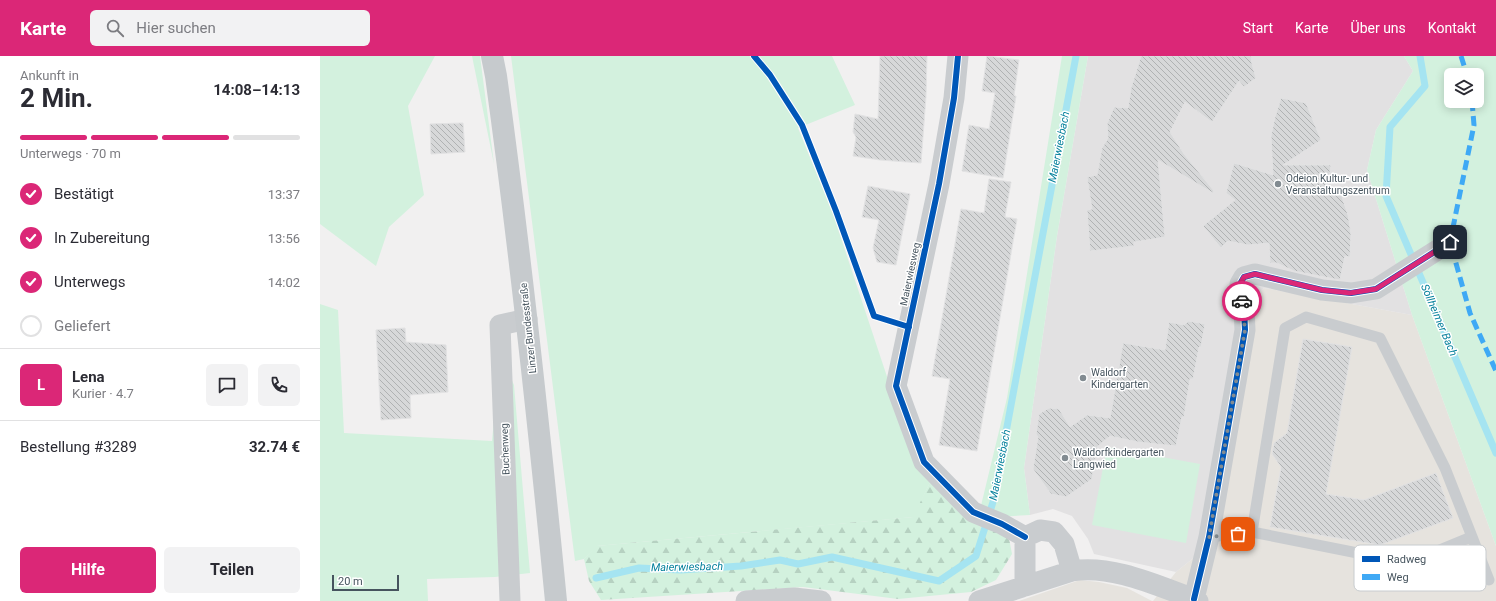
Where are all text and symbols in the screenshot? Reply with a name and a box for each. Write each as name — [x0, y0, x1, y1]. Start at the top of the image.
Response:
search box — [90, 10, 370, 46]
text: Karte — [20, 17, 66, 40]
icon: search — [104, 17, 126, 39]
text: Hier suchen — [136, 19, 216, 37]
text: Start — [1243, 20, 1273, 36]
text: Karte — [1295, 20, 1329, 36]
text: Über uns — [1351, 20, 1406, 36]
text: Kontakt — [1428, 20, 1476, 36]
text: Ankunft in — [20, 68, 79, 83]
map controls — [1444, 68, 1484, 108]
button: layers — [1444, 68, 1484, 108]
text: 14:08–14:13 — [213, 81, 300, 99]
text: 2 Min. — [20, 83, 93, 113]
water label: Maierwiesbach — [1046, 110, 1072, 184]
text: Unterwegs · 70 m — [20, 146, 121, 161]
place label: Odeion Kultur- und Veranstaltungszentrum — [1286, 173, 1390, 196]
marker: Odeion Kultur- und Veranstaltungszentrum — [1273, 179, 1283, 189]
icon: check — [20, 183, 42, 205]
text: Bestätigt — [54, 185, 114, 203]
text: 13:37 — [268, 187, 300, 202]
pin — [1433, 225, 1467, 259]
icon: check — [20, 227, 42, 249]
text: In Zubereitung — [54, 229, 150, 247]
text: 13:56 — [268, 231, 300, 246]
icon: home — [1439, 231, 1461, 253]
street label: Maierwiesweg — [898, 241, 922, 307]
icon: check — [20, 271, 42, 293]
text: Unterwegs — [54, 273, 125, 291]
text: 14:02 — [268, 275, 300, 290]
courier — [1222, 281, 1262, 321]
street label: Linzer Bundesstraße — [518, 282, 538, 374]
water label: Söllheimer Bach — [1418, 282, 1460, 358]
icon: car — [1231, 290, 1253, 312]
text: Geliefert — [54, 317, 111, 335]
button: chat — [206, 364, 248, 406]
button: phone — [258, 364, 300, 406]
place label: Waldorf Kindergarten — [1091, 367, 1148, 390]
text: Lena — [72, 368, 105, 386]
marker: Waldorf Kindergarten — [1078, 373, 1088, 383]
text: L — [37, 376, 45, 394]
text: Kurier · 4.7 — [72, 386, 134, 401]
street label: Buchenweg — [499, 423, 511, 475]
water label: Maierwiesbach — [987, 428, 1013, 502]
text: Bestellung #3289 — [20, 438, 137, 456]
text: 32.74 € — [249, 438, 300, 456]
place label: Waldorfkindergarten Langwied — [1073, 447, 1164, 470]
marker: Waldorfkindergarten Langwied — [1060, 453, 1070, 463]
pin — [1221, 517, 1255, 551]
icon: bag — [1227, 523, 1249, 545]
legend — [1354, 545, 1486, 591]
button: Hilfe — [20, 547, 156, 593]
button: Teilen — [164, 547, 300, 593]
text: Radweg — [1387, 553, 1426, 566]
water label: Maierwiesbach — [651, 560, 723, 574]
text: Weg — [1387, 571, 1409, 584]
scale bar — [332, 573, 399, 592]
text: 20 m — [338, 575, 363, 588]

